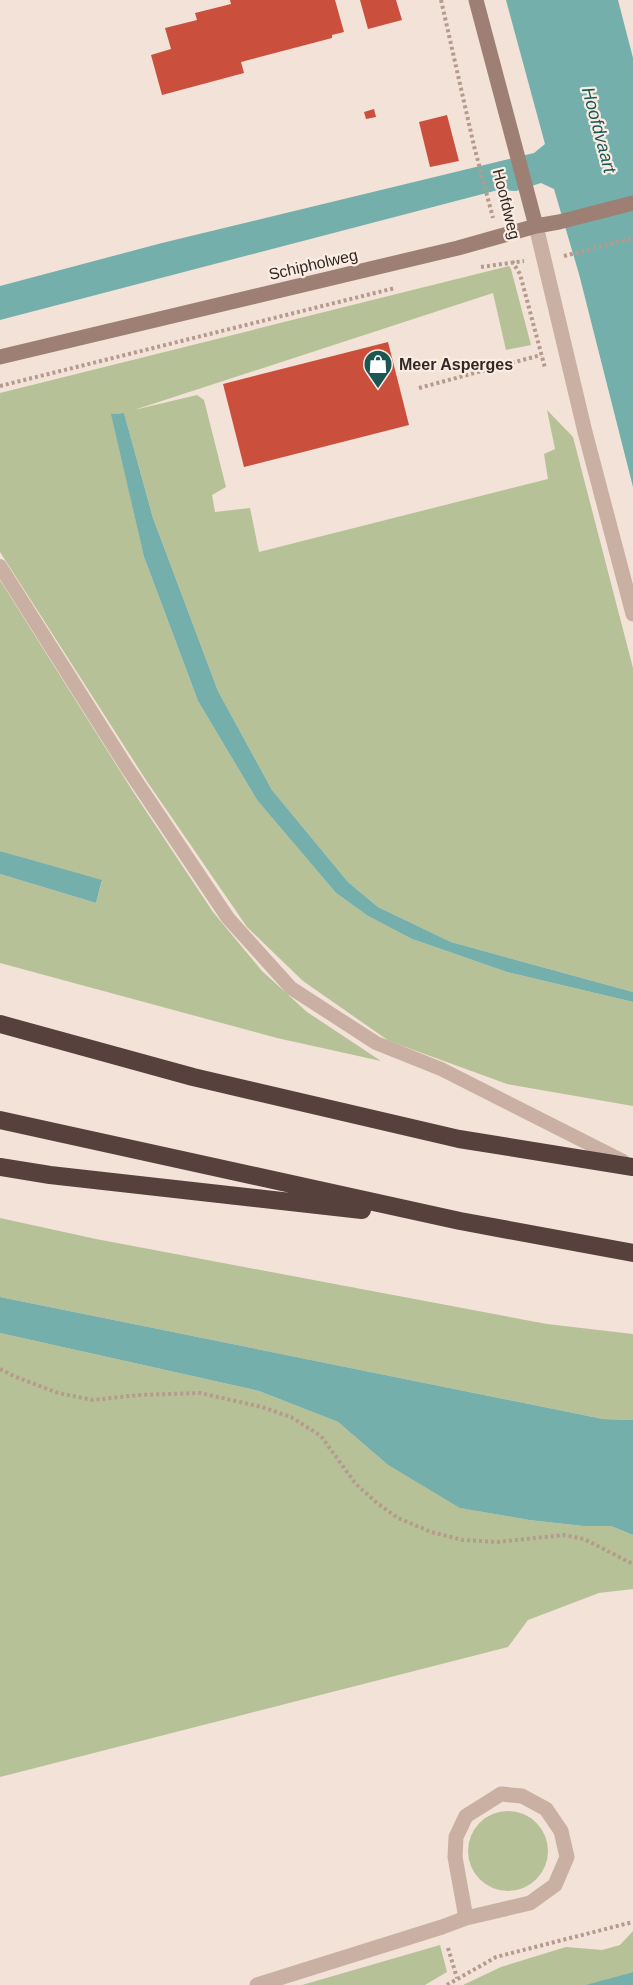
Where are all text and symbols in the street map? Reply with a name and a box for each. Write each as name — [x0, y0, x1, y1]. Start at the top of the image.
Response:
water label: Hoofdvaart — [578, 85, 620, 176]
street label: Hoofdweg — [490, 167, 523, 241]
street label: Schipholweg — [267, 246, 359, 283]
shop icon: Meer Asperges — [362, 348, 394, 390]
place label: Meer Asperges — [399, 356, 513, 373]

